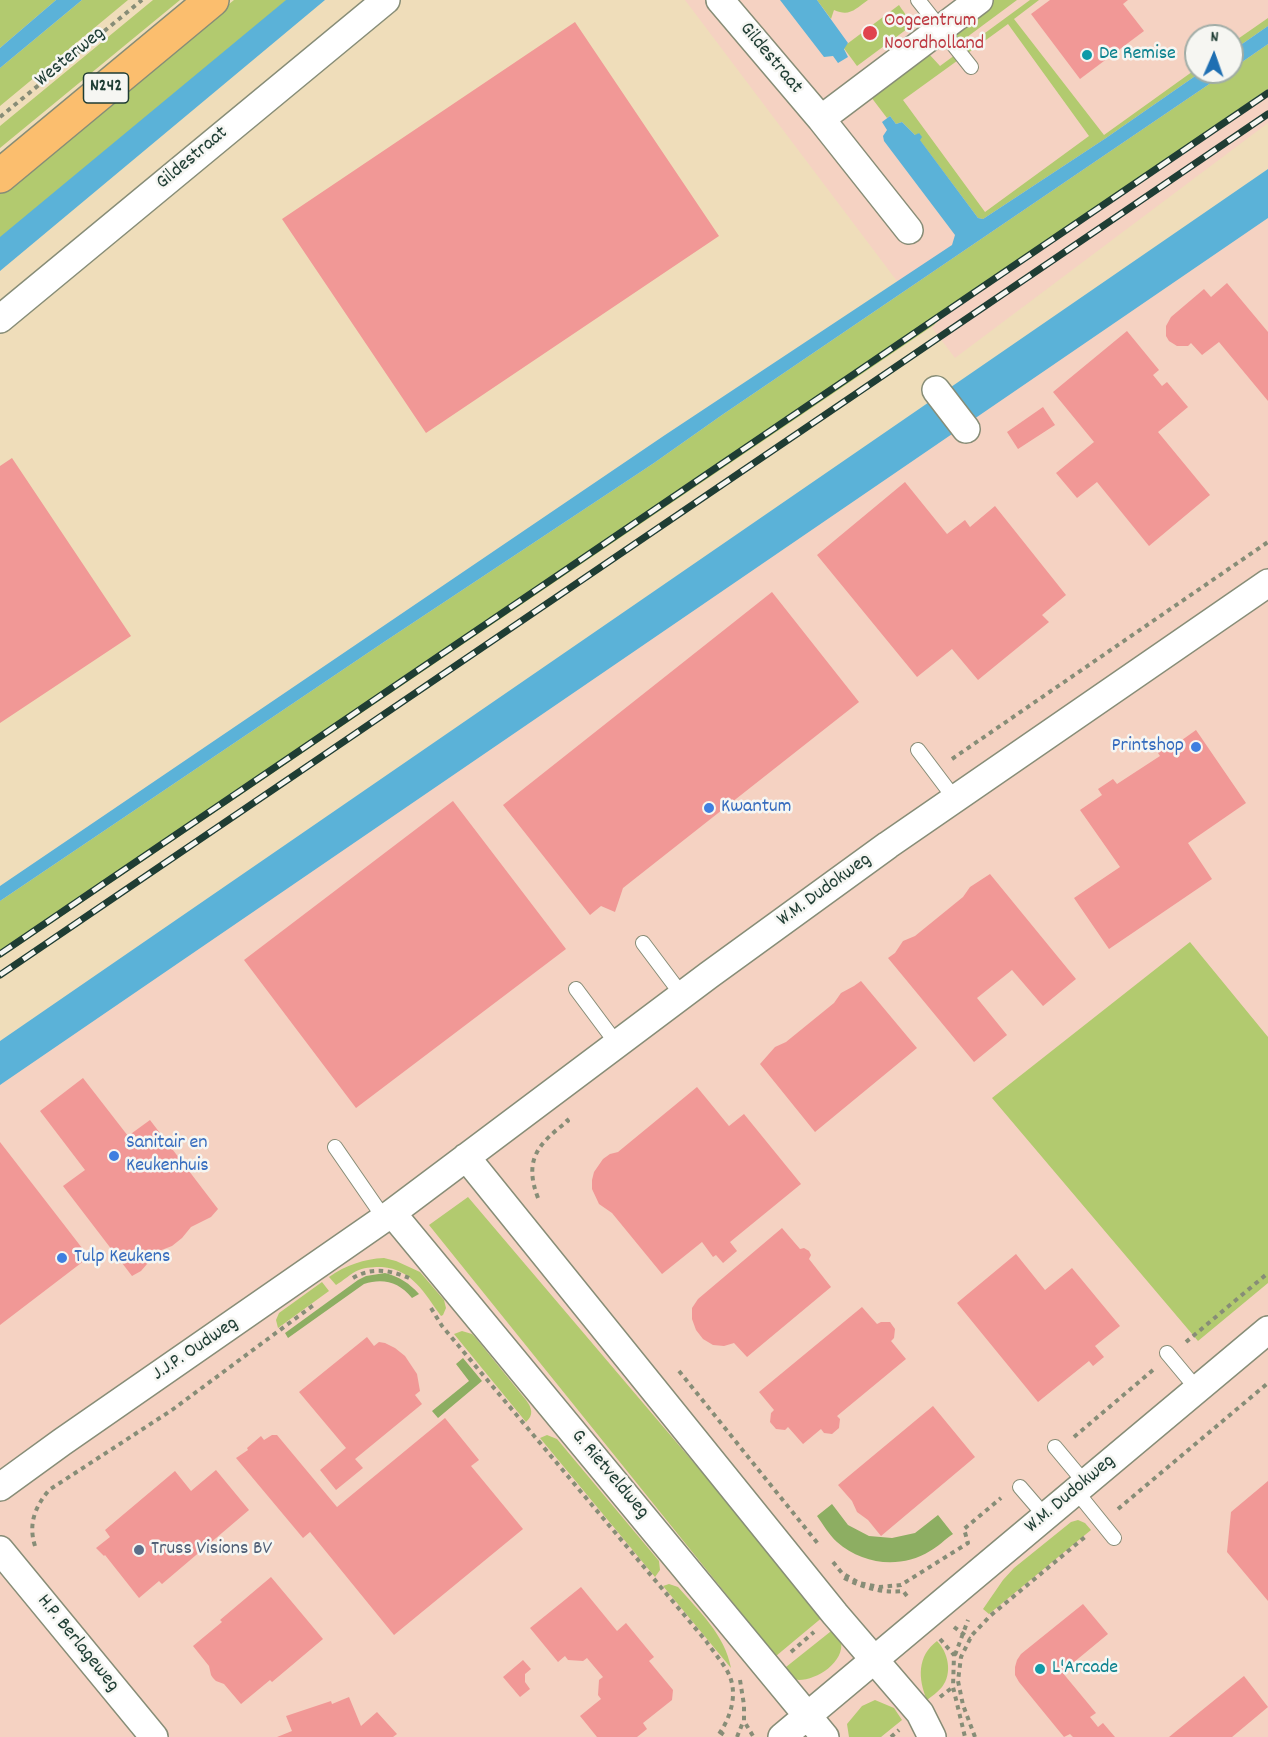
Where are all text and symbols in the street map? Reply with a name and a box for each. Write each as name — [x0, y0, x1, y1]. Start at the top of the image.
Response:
place label: Oogcentrum Noordholland — [884, 10, 984, 57]
street label: Gildestraat — [733, 18, 807, 100]
street label: Westerweg — [31, 23, 111, 93]
marker: Oogcentrum Noordholland — [861, 24, 879, 42]
north arrow — [1184, 24, 1244, 84]
text: N — [1210, 26, 1219, 49]
place label: De Remise — [1099, 43, 1176, 67]
marker: De Remise — [1080, 48, 1094, 62]
road number: N242 — [84, 73, 128, 103]
street label: Gildestraat — [152, 122, 234, 196]
place label: Printshop — [1112, 735, 1184, 759]
marker: Printshop — [1189, 740, 1203, 754]
place label: Kwantum — [721, 796, 791, 820]
marker: Kwantum — [702, 801, 716, 815]
street label: W.M. Dudokweg — [773, 849, 877, 933]
place label: Sanitair en Keukenhuis — [126, 1132, 209, 1179]
marker: Sanitair en Keukenhuis — [107, 1149, 121, 1163]
place label: Tulp Keukens — [74, 1246, 170, 1270]
marker: Tulp Keukens — [55, 1251, 69, 1265]
street label: J.J.P. Oudweg — [149, 1313, 243, 1387]
street label: G. Rietveldweg — [565, 1425, 653, 1525]
street label: W.M. Dudokweg — [1021, 1450, 1121, 1540]
place label: Truss Visions BV — [151, 1538, 272, 1562]
marker: Truss Visions BV — [132, 1543, 146, 1557]
street label: H.P. Berlageweg — [30, 1590, 124, 1698]
place label: L'Arcade — [1052, 1657, 1118, 1681]
marker: L'Arcade — [1033, 1662, 1047, 1676]

